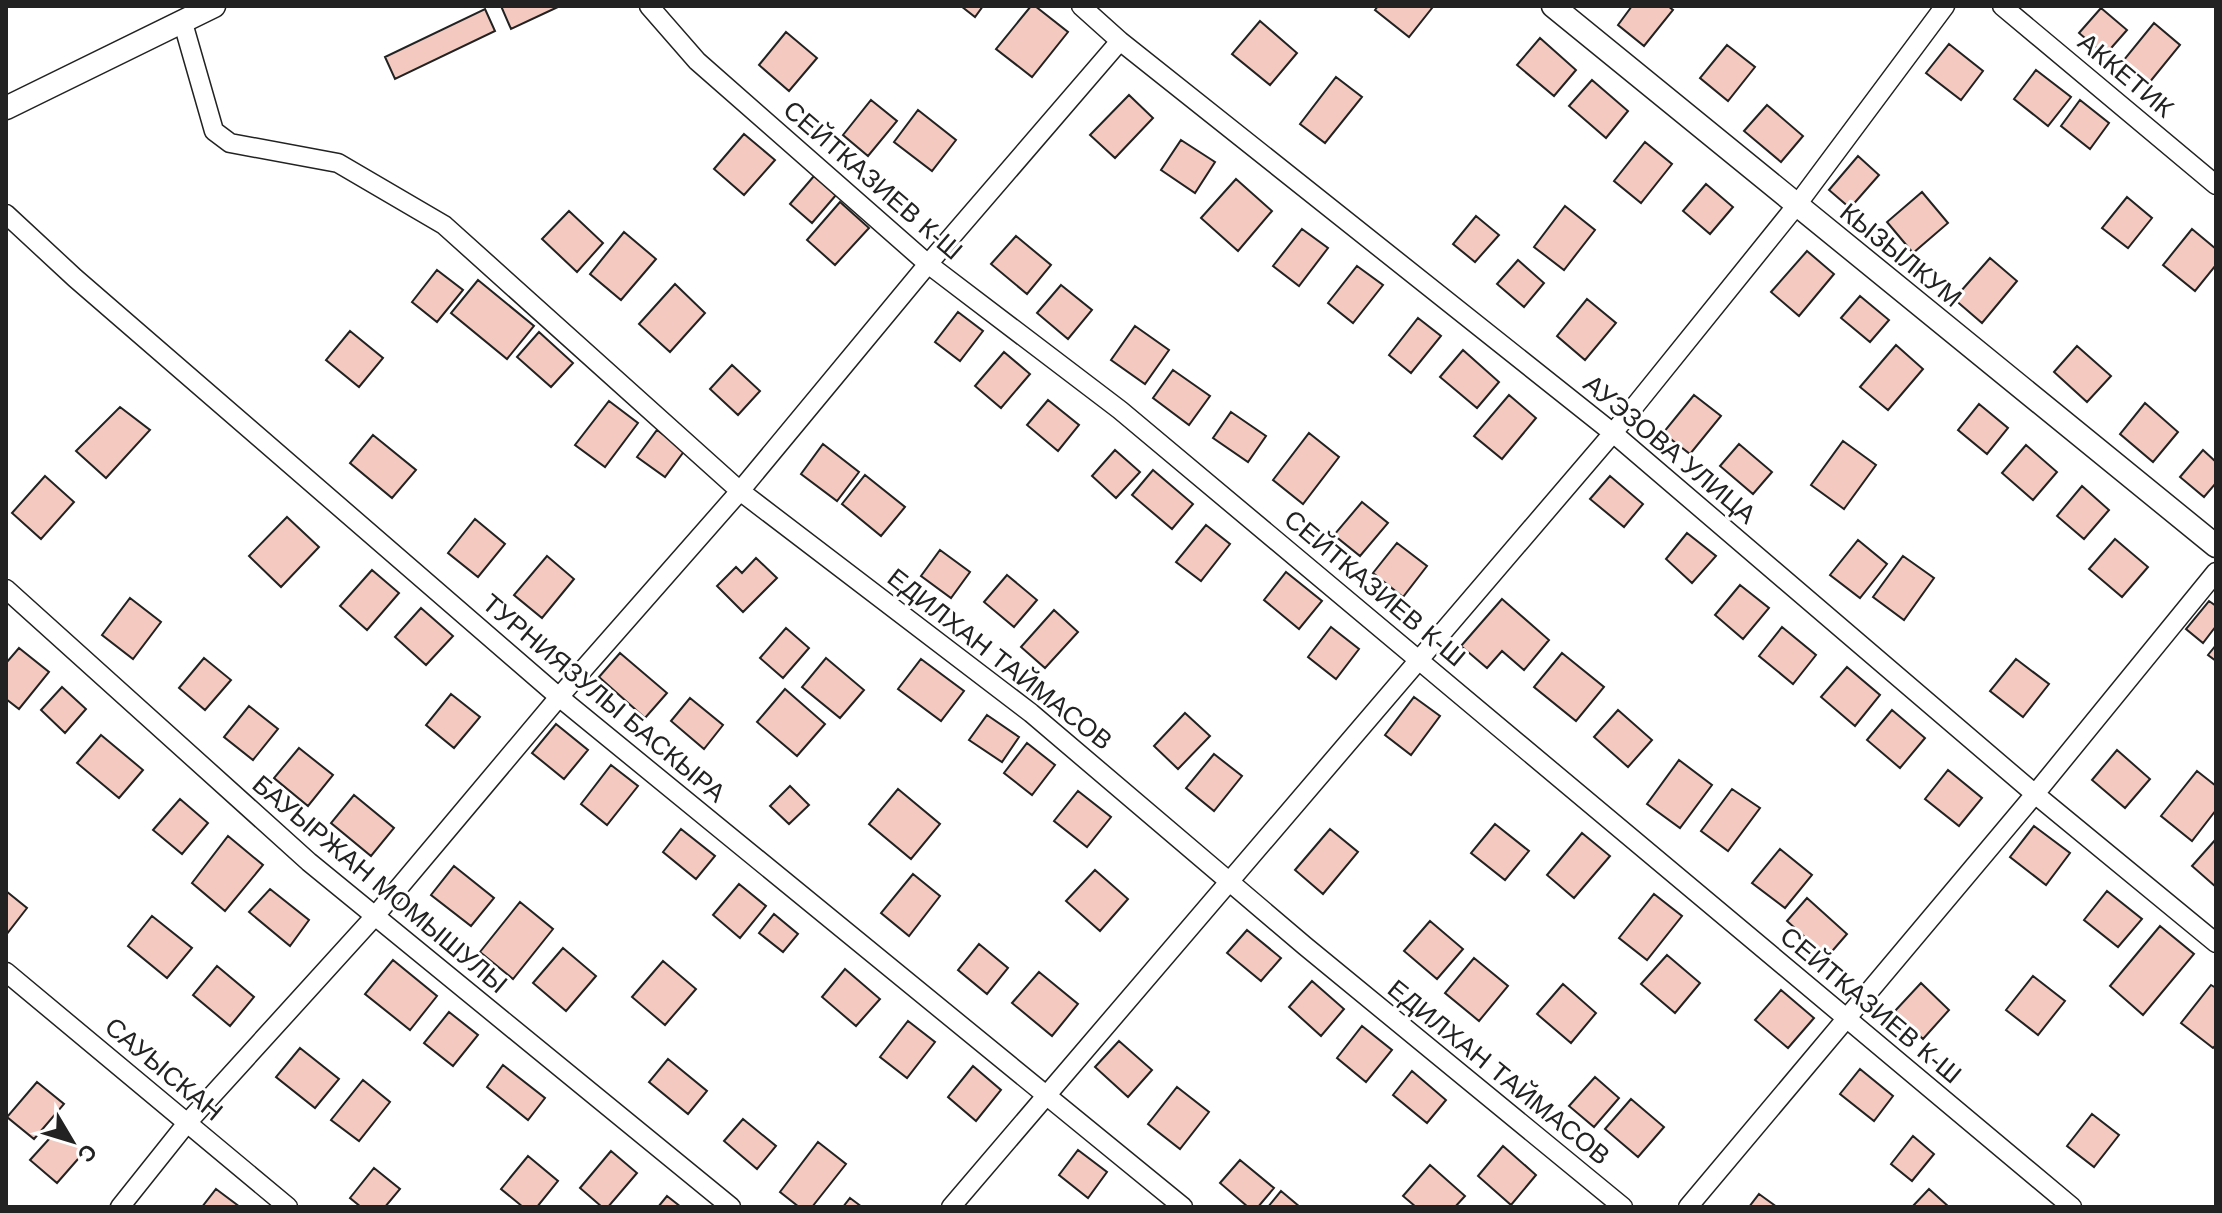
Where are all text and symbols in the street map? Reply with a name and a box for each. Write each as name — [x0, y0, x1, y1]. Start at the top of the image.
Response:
street label: АККЕТИК — [2072, 27, 2180, 123]
street label: СЕЙТКАЗИЕВ К-Ш — [778, 94, 968, 266]
street label: КЫЗЫЛКУМ — [1834, 197, 1968, 313]
street label: АУЭЗОВА УЛИЦА — [1578, 368, 1763, 530]
street label: СЕЙТКАЗИЕВ К-Ш — [1278, 504, 1472, 672]
street label: ЕДИЛХАН ТАЙМАСОВ — [882, 562, 1118, 756]
street label: ТУРНИЯЗУЛЫ БАСКЫРА — [477, 588, 732, 809]
street label: БАУЫРЖАН МОМЫШУЛЫ — [247, 769, 513, 999]
street label: СЕЙТКАЗИЕВ К-Ш — [1774, 921, 1968, 1089]
street label: ЕДИЛХАН ТАЙМАСОВ — [1382, 973, 1616, 1171]
street label: САУЫСКАН — [99, 1011, 229, 1127]
north arrow — [32, 1101, 112, 1181]
text: С — [73, 1139, 102, 1167]

